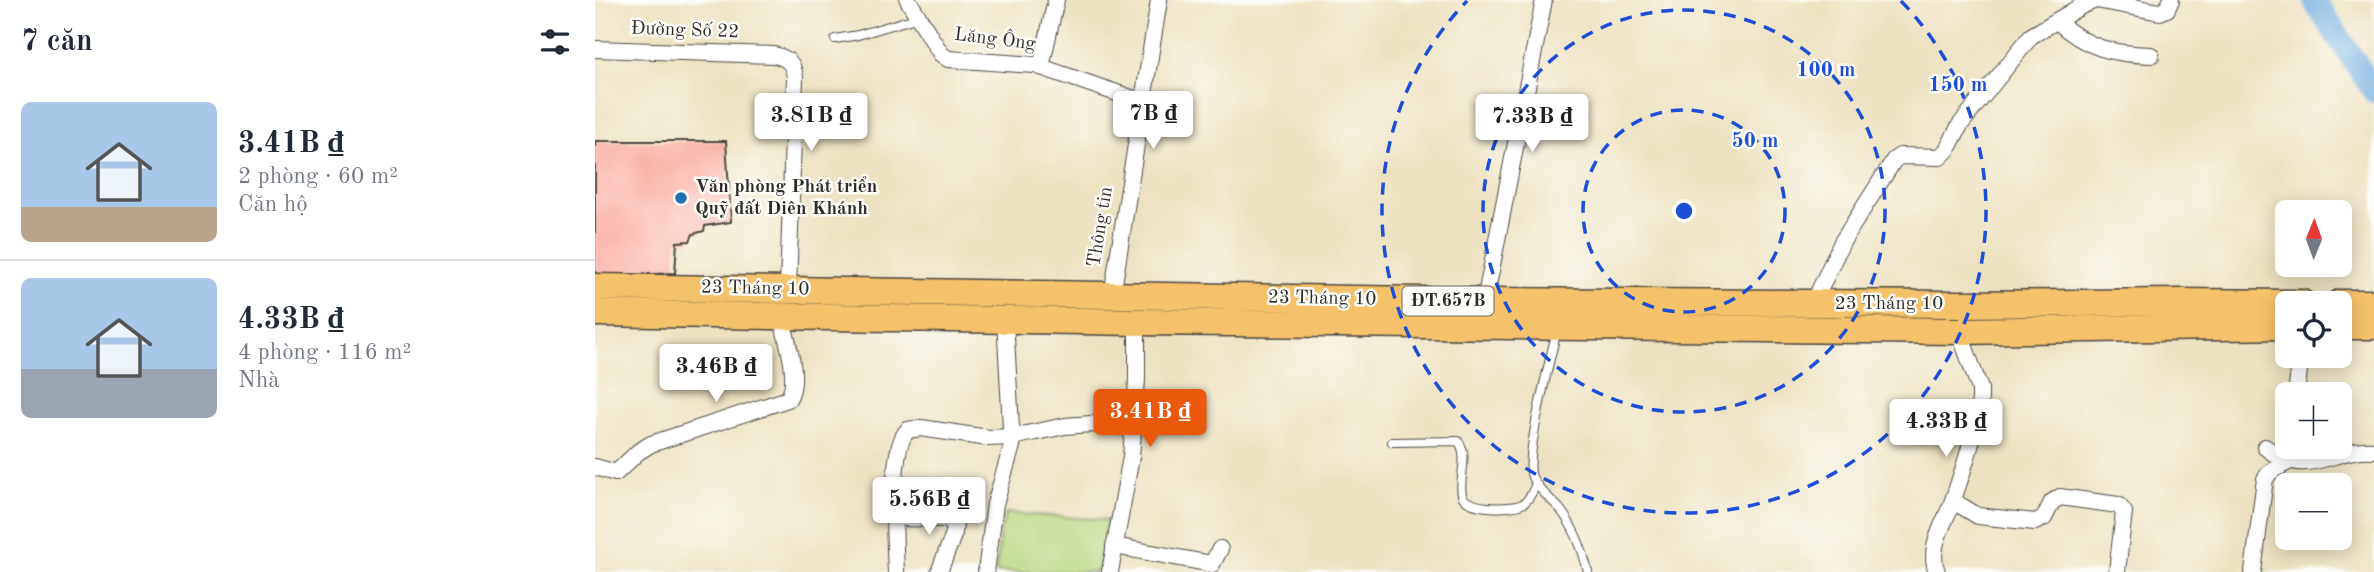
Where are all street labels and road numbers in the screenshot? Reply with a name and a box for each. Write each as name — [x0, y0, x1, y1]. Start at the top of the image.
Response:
street label: Đường Số 22 — [630, 19, 740, 42]
street label: Lăng Ông — [953, 22, 1038, 55]
street label: Thông tin — [1085, 185, 1117, 269]
street label: 23 Tháng 10 — [701, 279, 809, 299]
road number: ĐT.657B — [1403, 286, 1493, 316]
street label: 23 Tháng 10 — [1268, 289, 1376, 309]
street label: 23 Tháng 10 — [1835, 295, 1943, 314]

